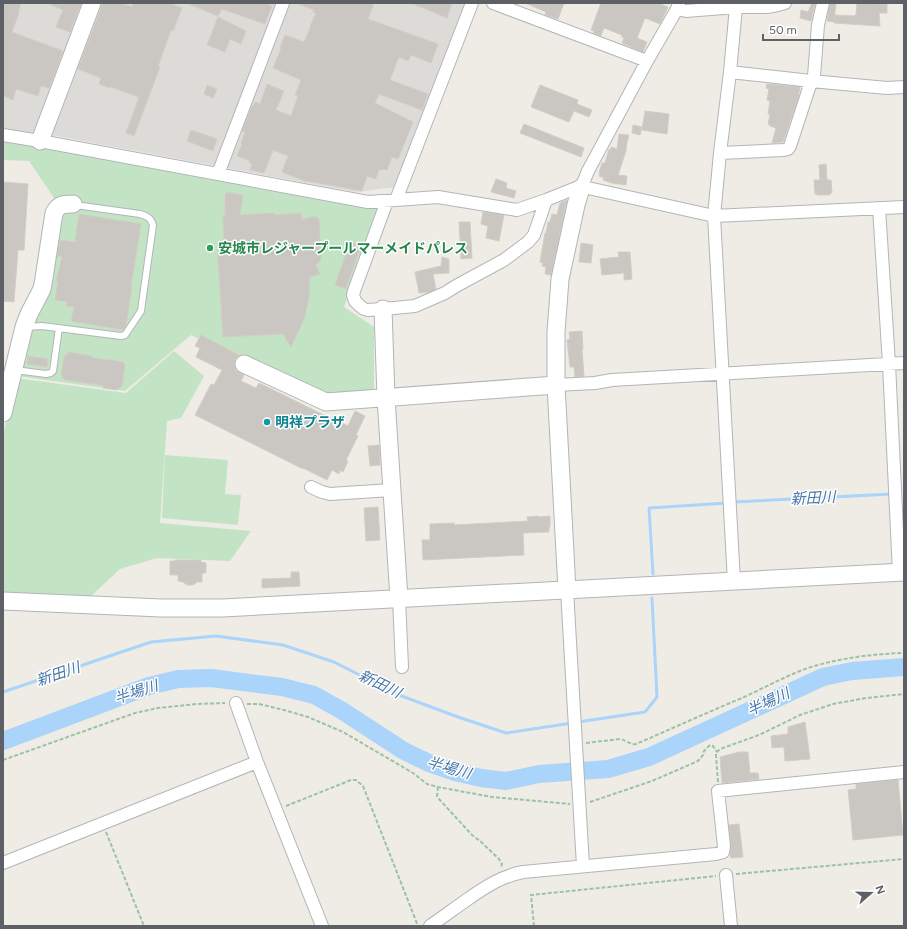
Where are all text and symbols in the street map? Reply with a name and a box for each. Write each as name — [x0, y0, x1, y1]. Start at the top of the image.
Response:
scale bar — [763, 16, 839, 42]
text: 50 m — [769, 23, 797, 37]
place label: 安城市レジャープールマーメイドパレス — [218, 240, 468, 257]
marker: 安城市レジャープールマーメイドパレス — [205, 243, 215, 253]
place label: 明祥プラザ — [275, 414, 345, 431]
marker: 明祥プラザ — [262, 417, 272, 427]
water label: 新田川 — [790, 488, 838, 508]
water label: 新田川 — [34, 658, 84, 690]
water label: 新田川 — [356, 666, 406, 703]
water label: 半場川 — [112, 676, 162, 708]
water label: 半場川 — [744, 683, 794, 720]
water label: 半場川 — [425, 753, 475, 783]
north arrow — [851, 873, 891, 913]
text: N — [872, 884, 887, 896]

